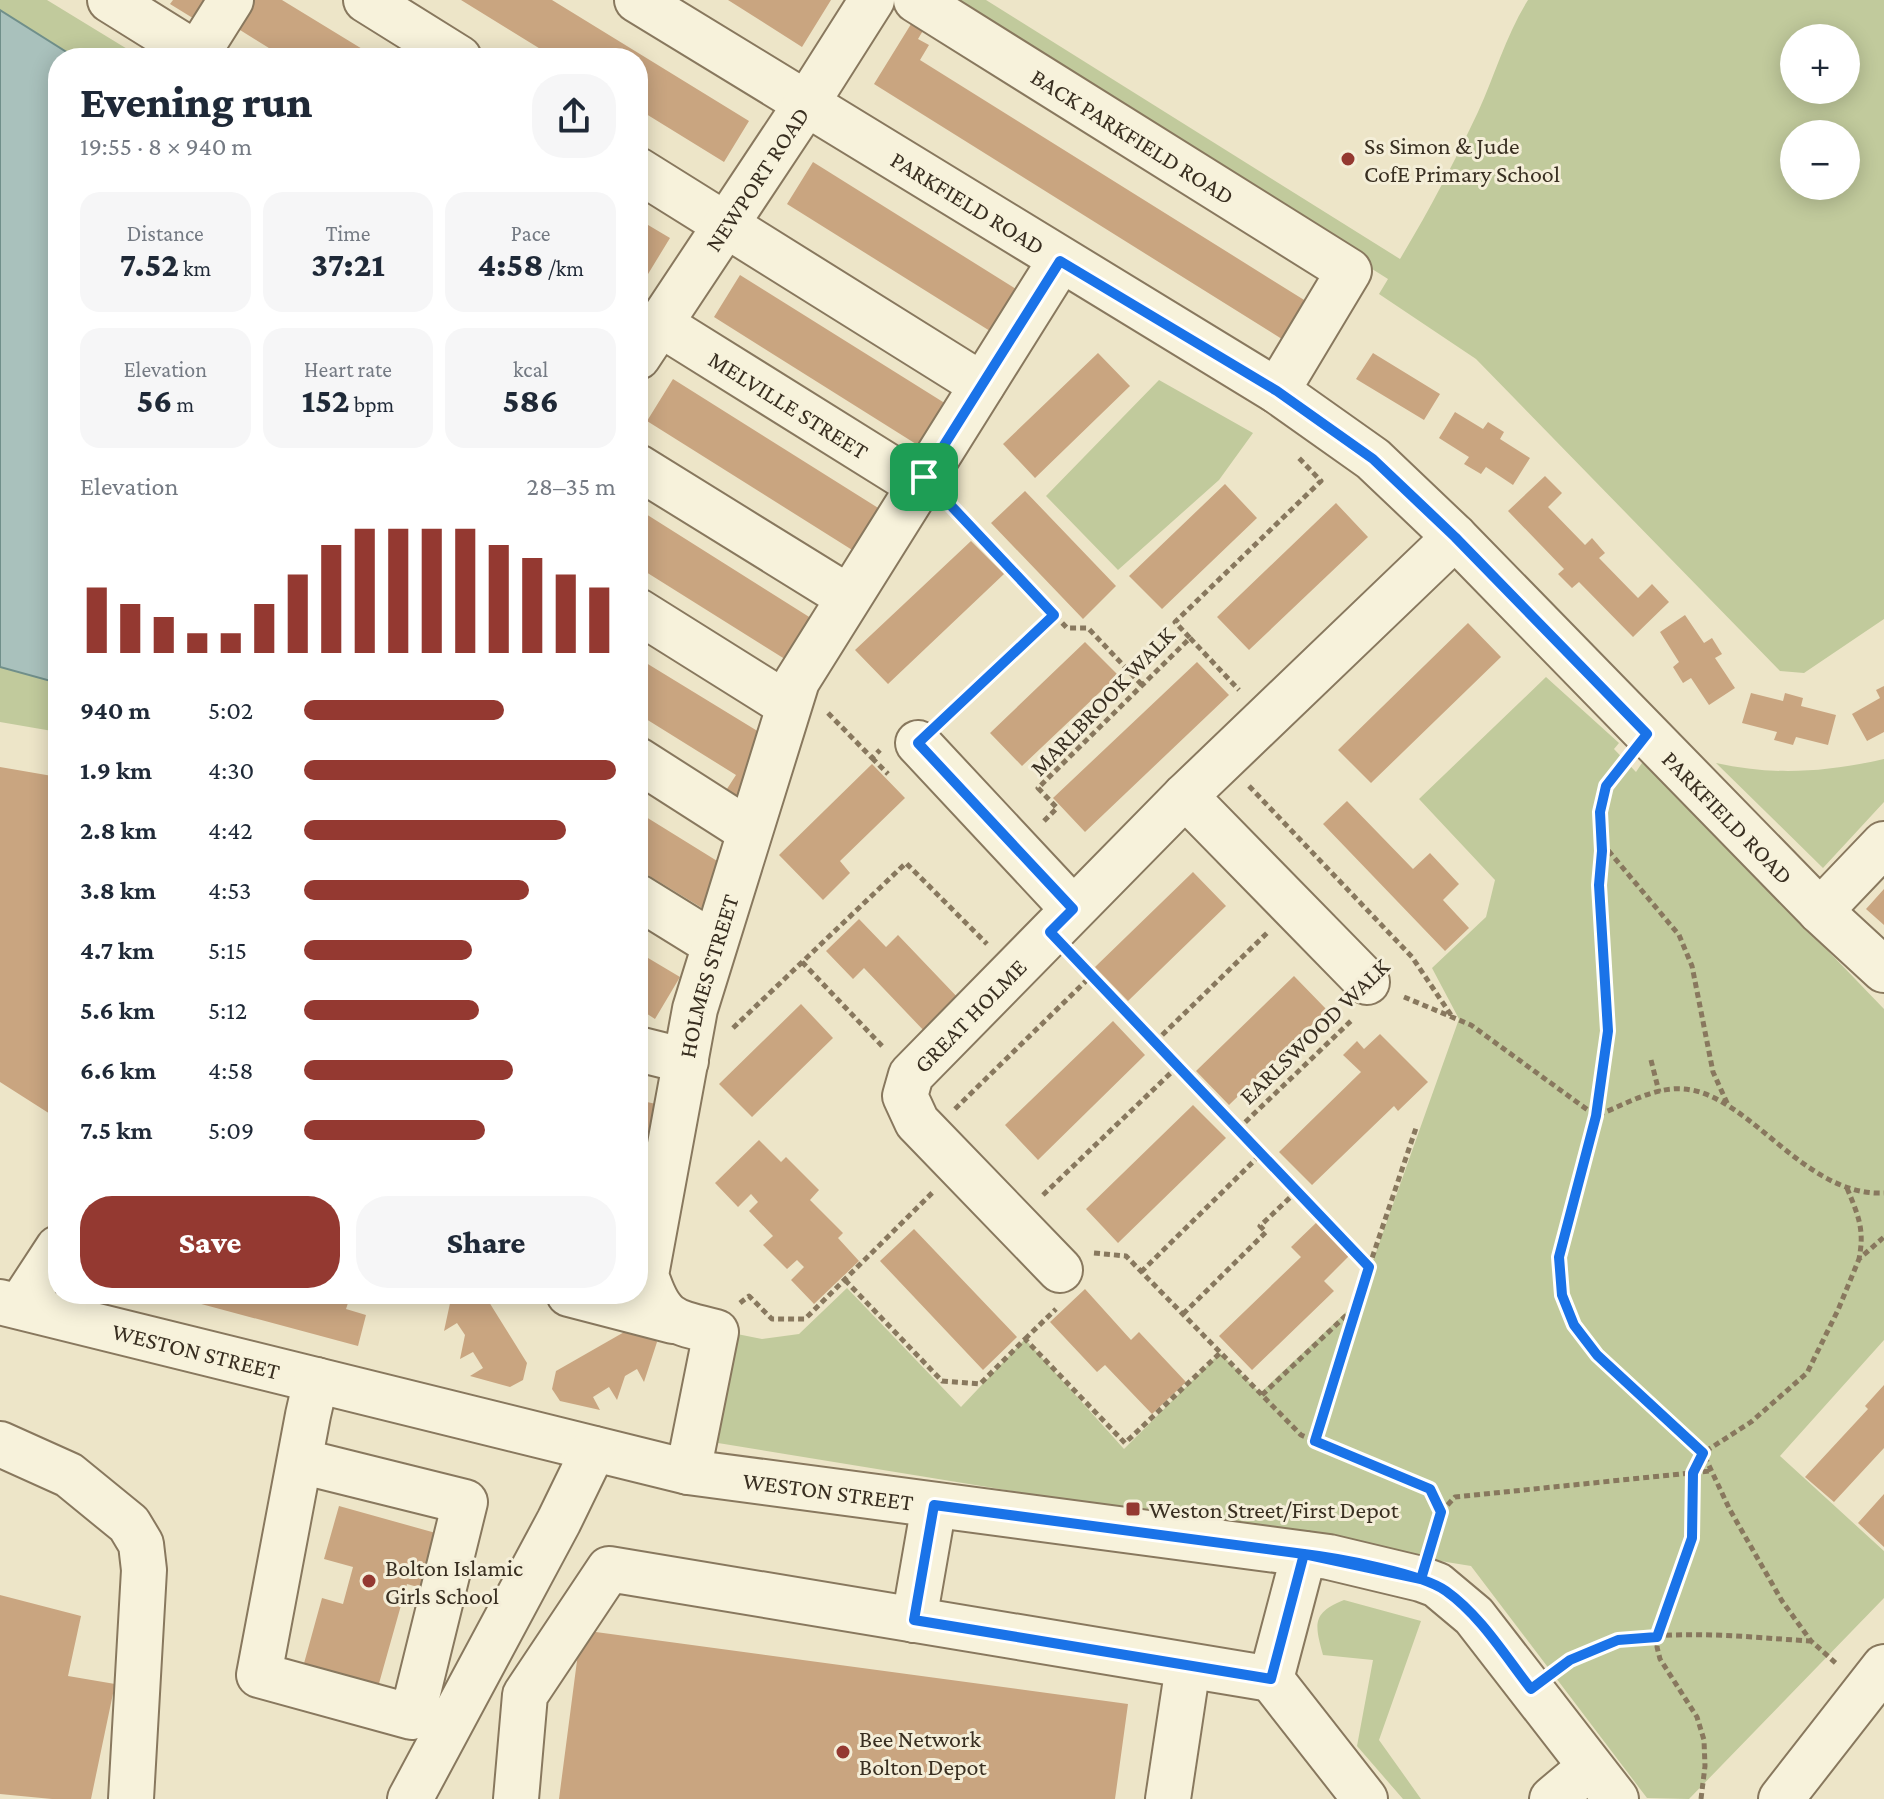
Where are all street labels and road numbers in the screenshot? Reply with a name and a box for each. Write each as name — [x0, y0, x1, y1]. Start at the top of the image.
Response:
street label: BACK PARKFIELD ROAD — [1027, 62, 1239, 209]
street label: NEWPORT ROAD — [699, 101, 814, 256]
street label: PARKFIELD ROAD — [886, 145, 1050, 259]
street label: MELVILLE STREET — [704, 345, 874, 464]
street label: MARLBROOK WALK — [1024, 621, 1180, 781]
street label: PARKFIELD ROAD — [1657, 745, 1799, 889]
street label: HOLMES STREET — [673, 891, 743, 1060]
street label: EARLSWOOD WALK — [1234, 952, 1395, 1109]
street label: GREAT HOLME — [908, 953, 1031, 1078]
street label: WESTON STREET — [109, 1317, 283, 1384]
street label: WESTON STREET — [741, 1466, 915, 1515]

